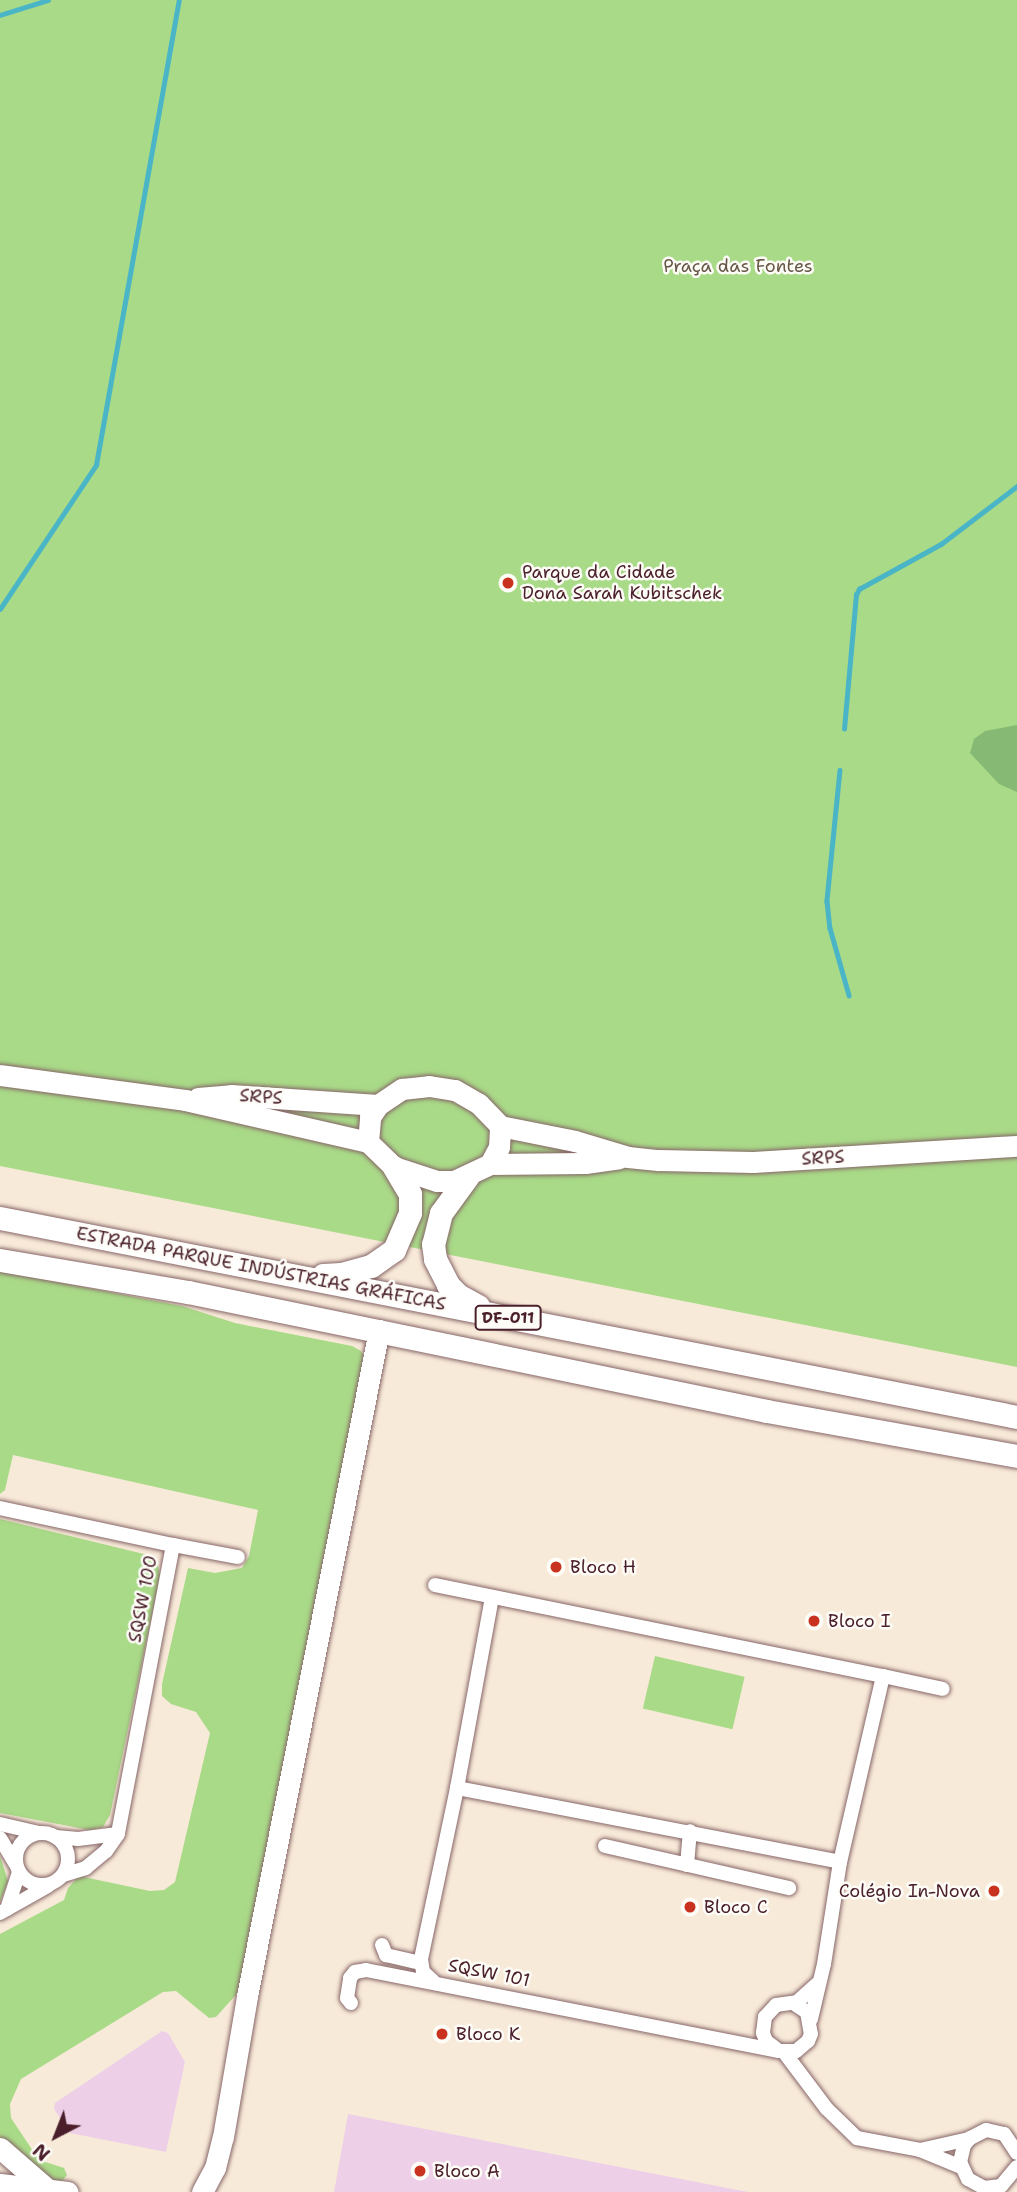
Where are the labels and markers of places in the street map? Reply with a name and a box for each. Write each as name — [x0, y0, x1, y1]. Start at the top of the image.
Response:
place label: Parque da Cidade Dona Sarah Kubitschek — [522, 562, 722, 604]
marker: Parque da Cidade Dona Sarah Kubitschek — [500, 575, 516, 591]
place label: Bloco H — [570, 1556, 636, 1578]
marker: Bloco H — [548, 1559, 564, 1575]
place label: Bloco I — [828, 1610, 891, 1632]
marker: Bloco I — [806, 1613, 822, 1629]
place label: Colégio In-Nova — [839, 1880, 980, 1902]
marker: Colégio In-Nova — [986, 1883, 1002, 1899]
place label: Bloco C — [704, 1896, 768, 1918]
marker: Bloco C — [682, 1899, 698, 1915]
place label: Bloco K — [456, 2023, 520, 2045]
marker: Bloco K — [434, 2026, 450, 2042]
place label: Bloco A — [434, 2160, 500, 2182]
marker: Bloco A — [412, 2163, 428, 2179]

